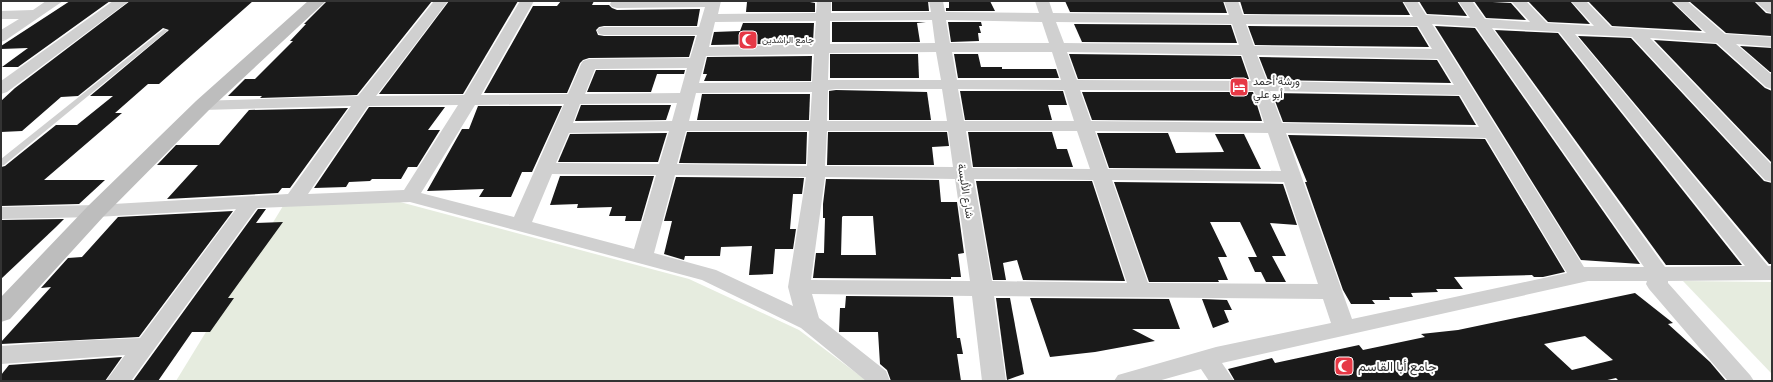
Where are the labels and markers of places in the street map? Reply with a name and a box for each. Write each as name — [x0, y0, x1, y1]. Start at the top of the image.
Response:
mosque icon: جامع الراشدين — [737, 29, 759, 51]
place label: جامع الراشدين — [762, 35, 814, 46]
place label: ورشة أحمد أبو علي — [1253, 75, 1300, 104]
hotel icon: ورشة أحمد أبو علي — [1228, 76, 1250, 98]
mosque icon: جامع أبا القاسم — [1333, 355, 1355, 377]
place label: جامع أبا القاسم — [1358, 359, 1437, 376]

